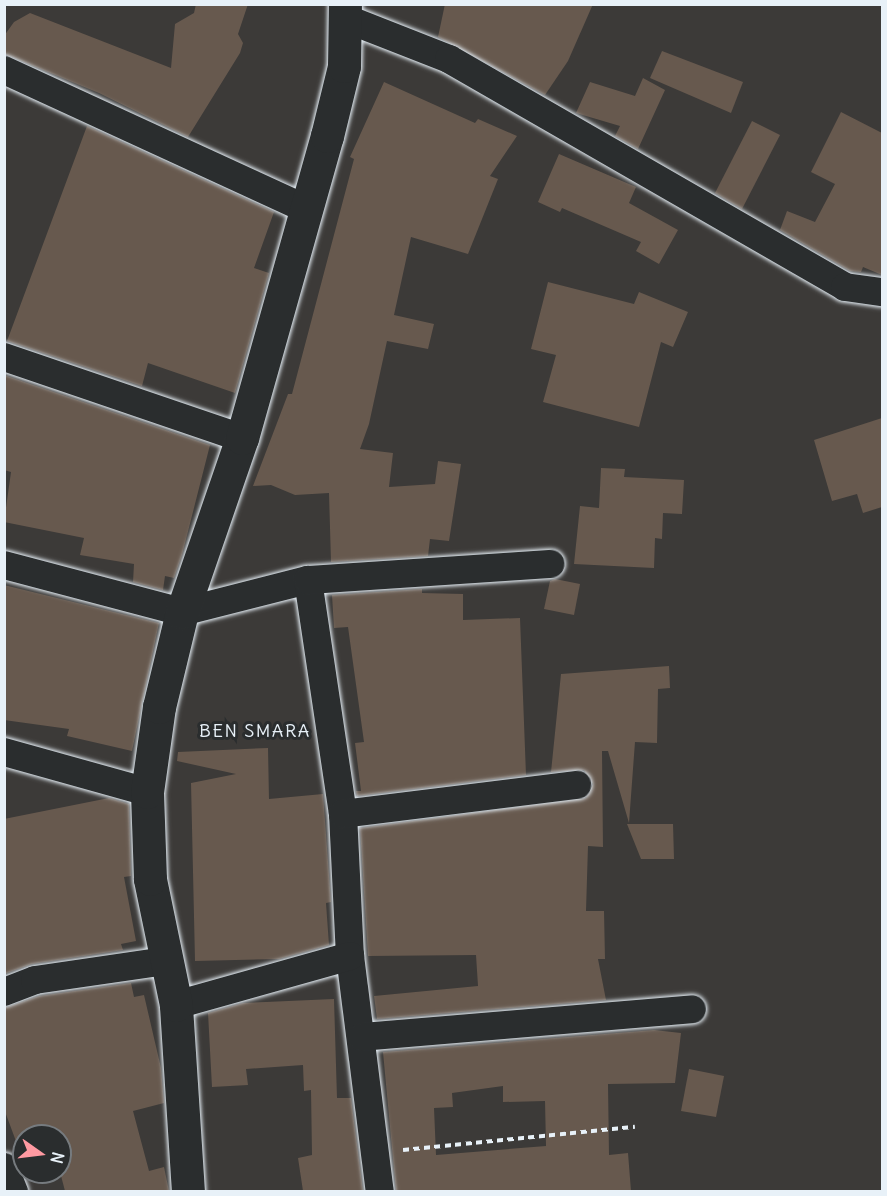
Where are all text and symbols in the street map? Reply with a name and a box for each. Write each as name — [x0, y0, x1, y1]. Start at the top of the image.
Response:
district label: BEN SMARA — [199, 720, 311, 742]
north arrow — [12, 1124, 72, 1184]
text: N — [46, 1150, 69, 1166]

